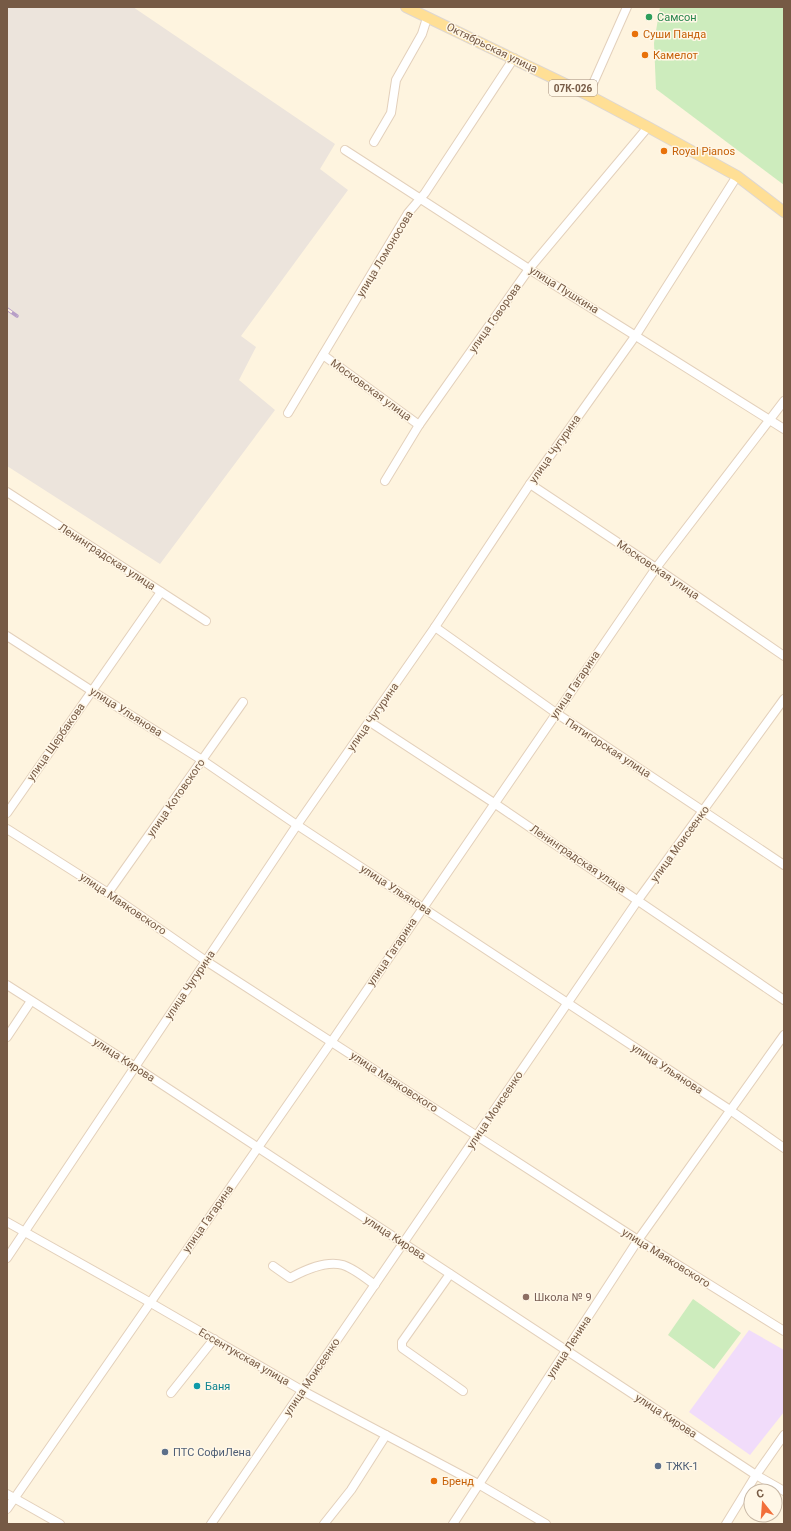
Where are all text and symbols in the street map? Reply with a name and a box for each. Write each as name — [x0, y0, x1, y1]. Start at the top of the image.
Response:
place label: Самсон — [657, 11, 697, 24]
marker: Самсон — [644, 12, 654, 22]
street label: Октябрьская улица — [444, 20, 540, 76]
place label: Суши Панда — [643, 28, 706, 41]
marker: Суши Панда — [630, 29, 640, 39]
place label: Камелот — [653, 49, 699, 62]
marker: Камелот — [640, 50, 650, 60]
road number: 07К-026 — [549, 80, 597, 96]
place label: Royal Pianos — [672, 145, 735, 158]
marker: Royal Pianos — [659, 146, 669, 156]
street label: улица Ломоносова — [354, 208, 416, 299]
street label: улица Пушкина — [527, 263, 601, 317]
street label: улица Говорова — [466, 281, 524, 355]
street label: Московская улица — [328, 356, 414, 424]
street label: улица Чугурина — [527, 412, 583, 486]
street label: Ленинградская улица — [56, 521, 158, 593]
street label: Московская улица — [614, 538, 702, 602]
street label: улица Гагарина — [547, 648, 603, 722]
street label: улица Чугурина — [345, 680, 401, 754]
street label: улица Ульянова — [87, 685, 165, 739]
street label: улица Щербакова — [24, 701, 88, 783]
street label: Пятигорская улица — [563, 716, 653, 780]
street label: улица Котовского — [144, 756, 208, 840]
street label: улица Моисеенко — [648, 803, 712, 885]
street label: Ленинградская улица — [528, 822, 628, 896]
street label: улица Ульянова — [358, 862, 434, 918]
street label: улица Маяковского — [77, 870, 169, 938]
street label: улица Гагарина — [364, 915, 420, 989]
street label: улица Чугурина — [162, 948, 218, 1022]
street label: улица Кирова — [91, 1035, 157, 1085]
street label: улица Ульянова — [629, 1041, 705, 1097]
street label: улица Маяковского — [348, 1049, 440, 1115]
street label: улица Моисеенко — [464, 1069, 526, 1151]
street label: улица Гагарина — [180, 1183, 236, 1255]
street label: улица Кирова — [362, 1213, 428, 1263]
street label: улица Маяковского — [619, 1226, 713, 1290]
place label: Школа № 9 — [534, 1291, 592, 1304]
marker: Школа № 9 — [521, 1292, 531, 1302]
street label: улица Ленина — [544, 1313, 594, 1381]
street label: Ессентукская улица — [196, 1326, 292, 1388]
street label: улица Моисеенко — [281, 1336, 343, 1418]
place label: Баня — [205, 1380, 230, 1393]
marker: Баня — [192, 1381, 202, 1391]
street label: улица Кирова — [633, 1391, 699, 1441]
place label: ПТС СофиЛена — [173, 1446, 251, 1459]
marker: ПТС СофиЛена — [160, 1447, 170, 1457]
place label: ТЖК-1 — [666, 1460, 699, 1473]
marker: ТЖК-1 — [653, 1461, 663, 1471]
place label: Бренд — [442, 1475, 474, 1488]
marker: Бренд — [429, 1476, 439, 1486]
north arrow — [743, 1483, 783, 1523]
text: С — [755, 1487, 766, 1501]

